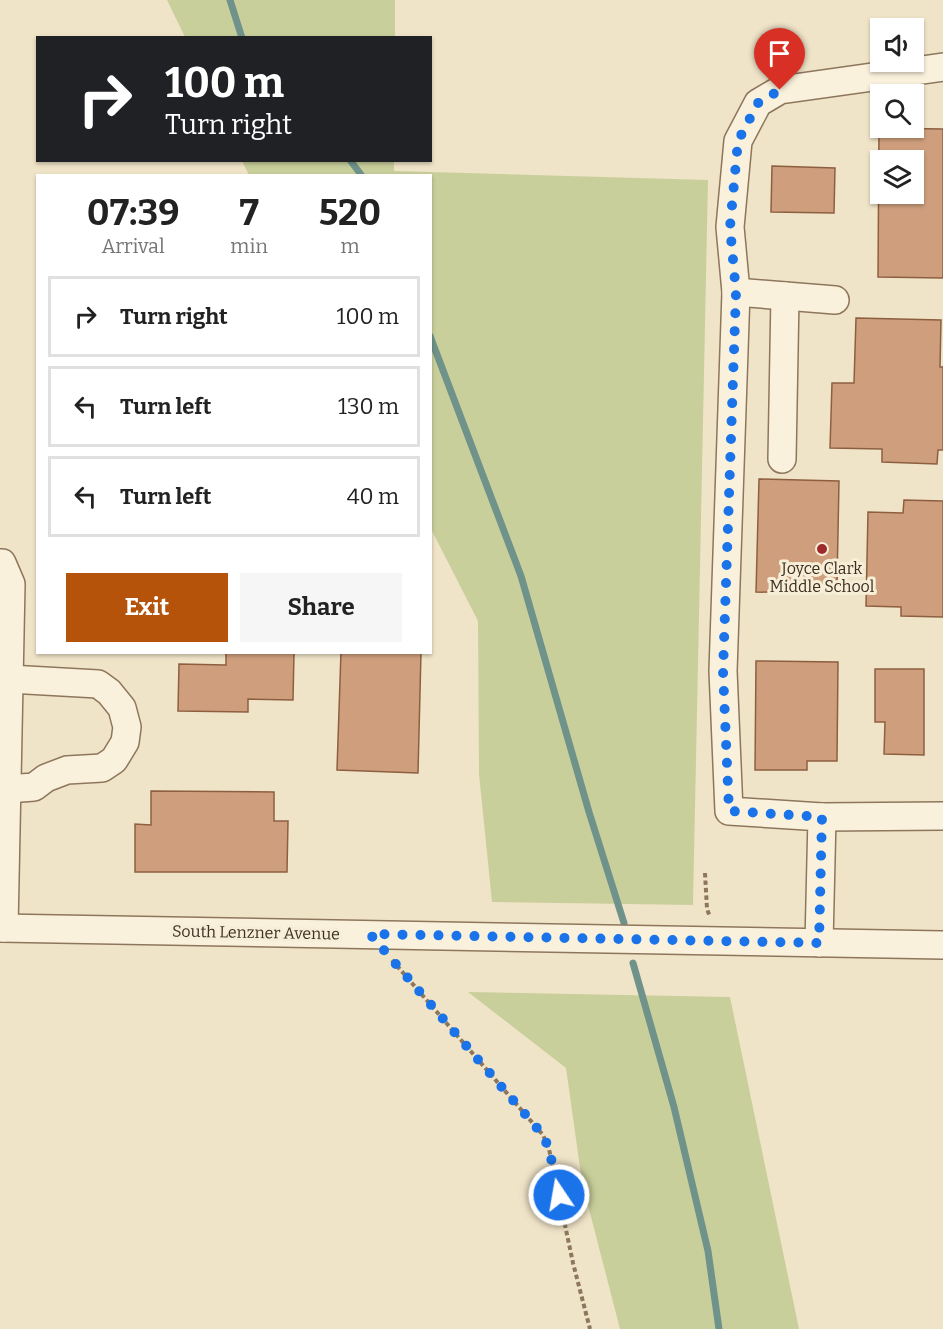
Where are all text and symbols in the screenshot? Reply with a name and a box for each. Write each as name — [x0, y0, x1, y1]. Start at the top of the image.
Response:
map controls — [870, 18, 924, 204]
button: sound — [870, 18, 924, 72]
pin — [754, 28, 805, 90]
icon: arrive — [763, 37, 796, 70]
text: 100 m — [165, 58, 284, 108]
icon: right — [66, 60, 144, 138]
button: search — [870, 84, 924, 138]
text: Turn right — [165, 109, 292, 141]
button: layers — [870, 150, 924, 204]
text: 07:39 — [87, 191, 179, 235]
text: 7 — [239, 191, 259, 235]
text: 520 — [319, 191, 381, 235]
text: Arrival — [101, 234, 165, 258]
text: min — [230, 234, 268, 258]
text: m — [340, 234, 360, 258]
icon: right — [69, 300, 102, 333]
text: Turn right — [120, 303, 228, 330]
text: 100 m — [336, 303, 399, 330]
icon: left — [69, 390, 102, 423]
text: Turn left — [120, 393, 212, 420]
text: 130 m — [338, 393, 399, 420]
icon: left — [69, 480, 102, 513]
text: Turn left — [120, 483, 212, 510]
text: 40 m — [347, 483, 399, 510]
marker: Joyce Clark Middle School — [815, 542, 829, 556]
place label: Joyce Clark Middle School — [770, 559, 875, 596]
button: Exit — [66, 573, 228, 642]
button: Share — [240, 573, 402, 642]
street label: South Lenzner Avenue — [172, 922, 340, 943]
position arrow — [527, 1163, 591, 1227]

